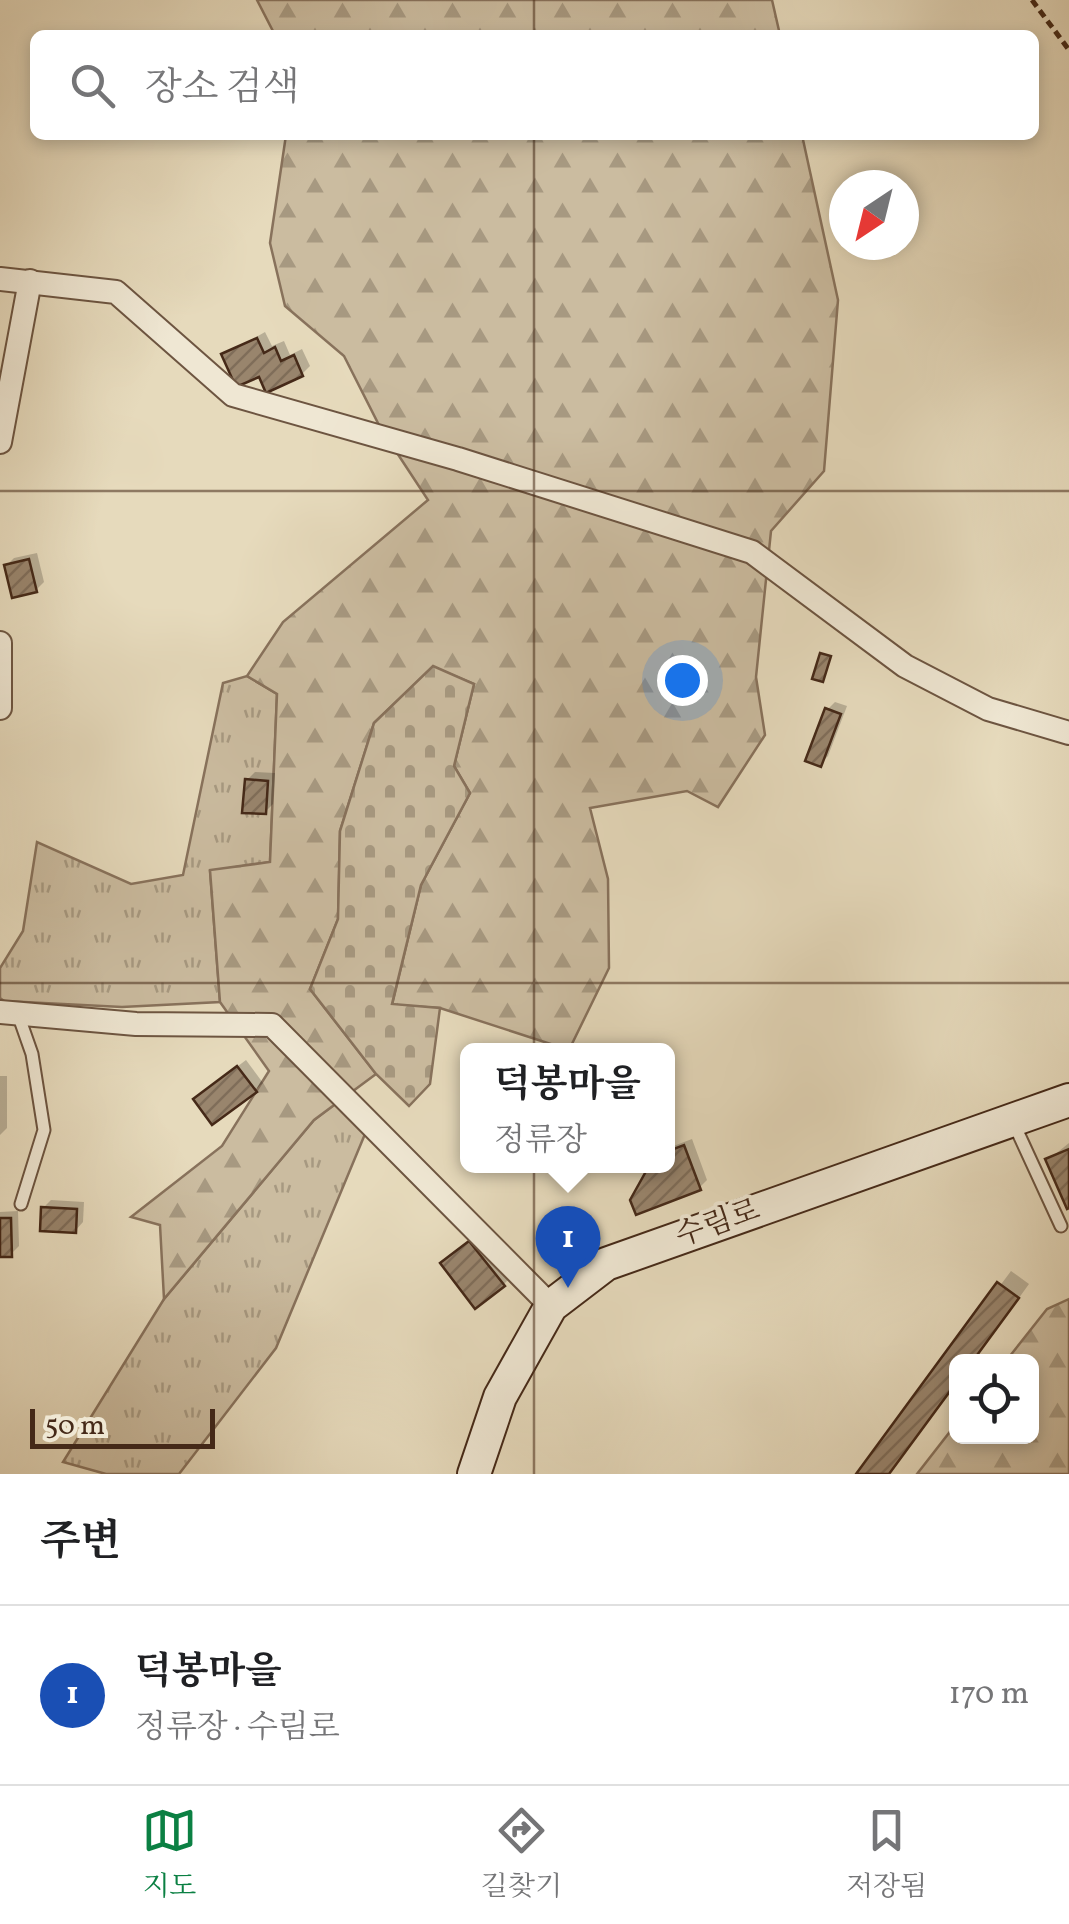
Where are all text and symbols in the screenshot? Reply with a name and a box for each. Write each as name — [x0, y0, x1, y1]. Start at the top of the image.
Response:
search box — [30, 30, 1039, 140]
icon: search — [65, 58, 120, 113]
text: 장소 검색 — [145, 63, 299, 116]
north arrow — [829, 170, 919, 260]
your location — [657, 655, 708, 706]
popup — [460, 1043, 675, 1173]
text: 덕봉마을 — [494, 1060, 641, 1113]
text: 정류장 — [494, 1120, 587, 1164]
street label: 수림로 — [670, 1190, 766, 1258]
pin: 1 — [536, 1206, 600, 1288]
map controls — [949, 1354, 1039, 1444]
button: locate — [949, 1354, 1039, 1444]
scale bar — [30, 1404, 215, 1448]
text: 50 m — [45, 1407, 105, 1446]
text: 주변 — [40, 1514, 121, 1573]
text: 덕봉마을 — [135, 1647, 282, 1700]
text: 1 — [66, 1673, 79, 1717]
text: 170 m — [948, 1673, 1029, 1717]
text: 정류장 · 수림로 — [135, 1707, 340, 1751]
tab: 지도 — [142, 1803, 197, 1907]
tab: 길찾기 — [481, 1803, 562, 1907]
tab: 저장됨 — [846, 1803, 927, 1907]

